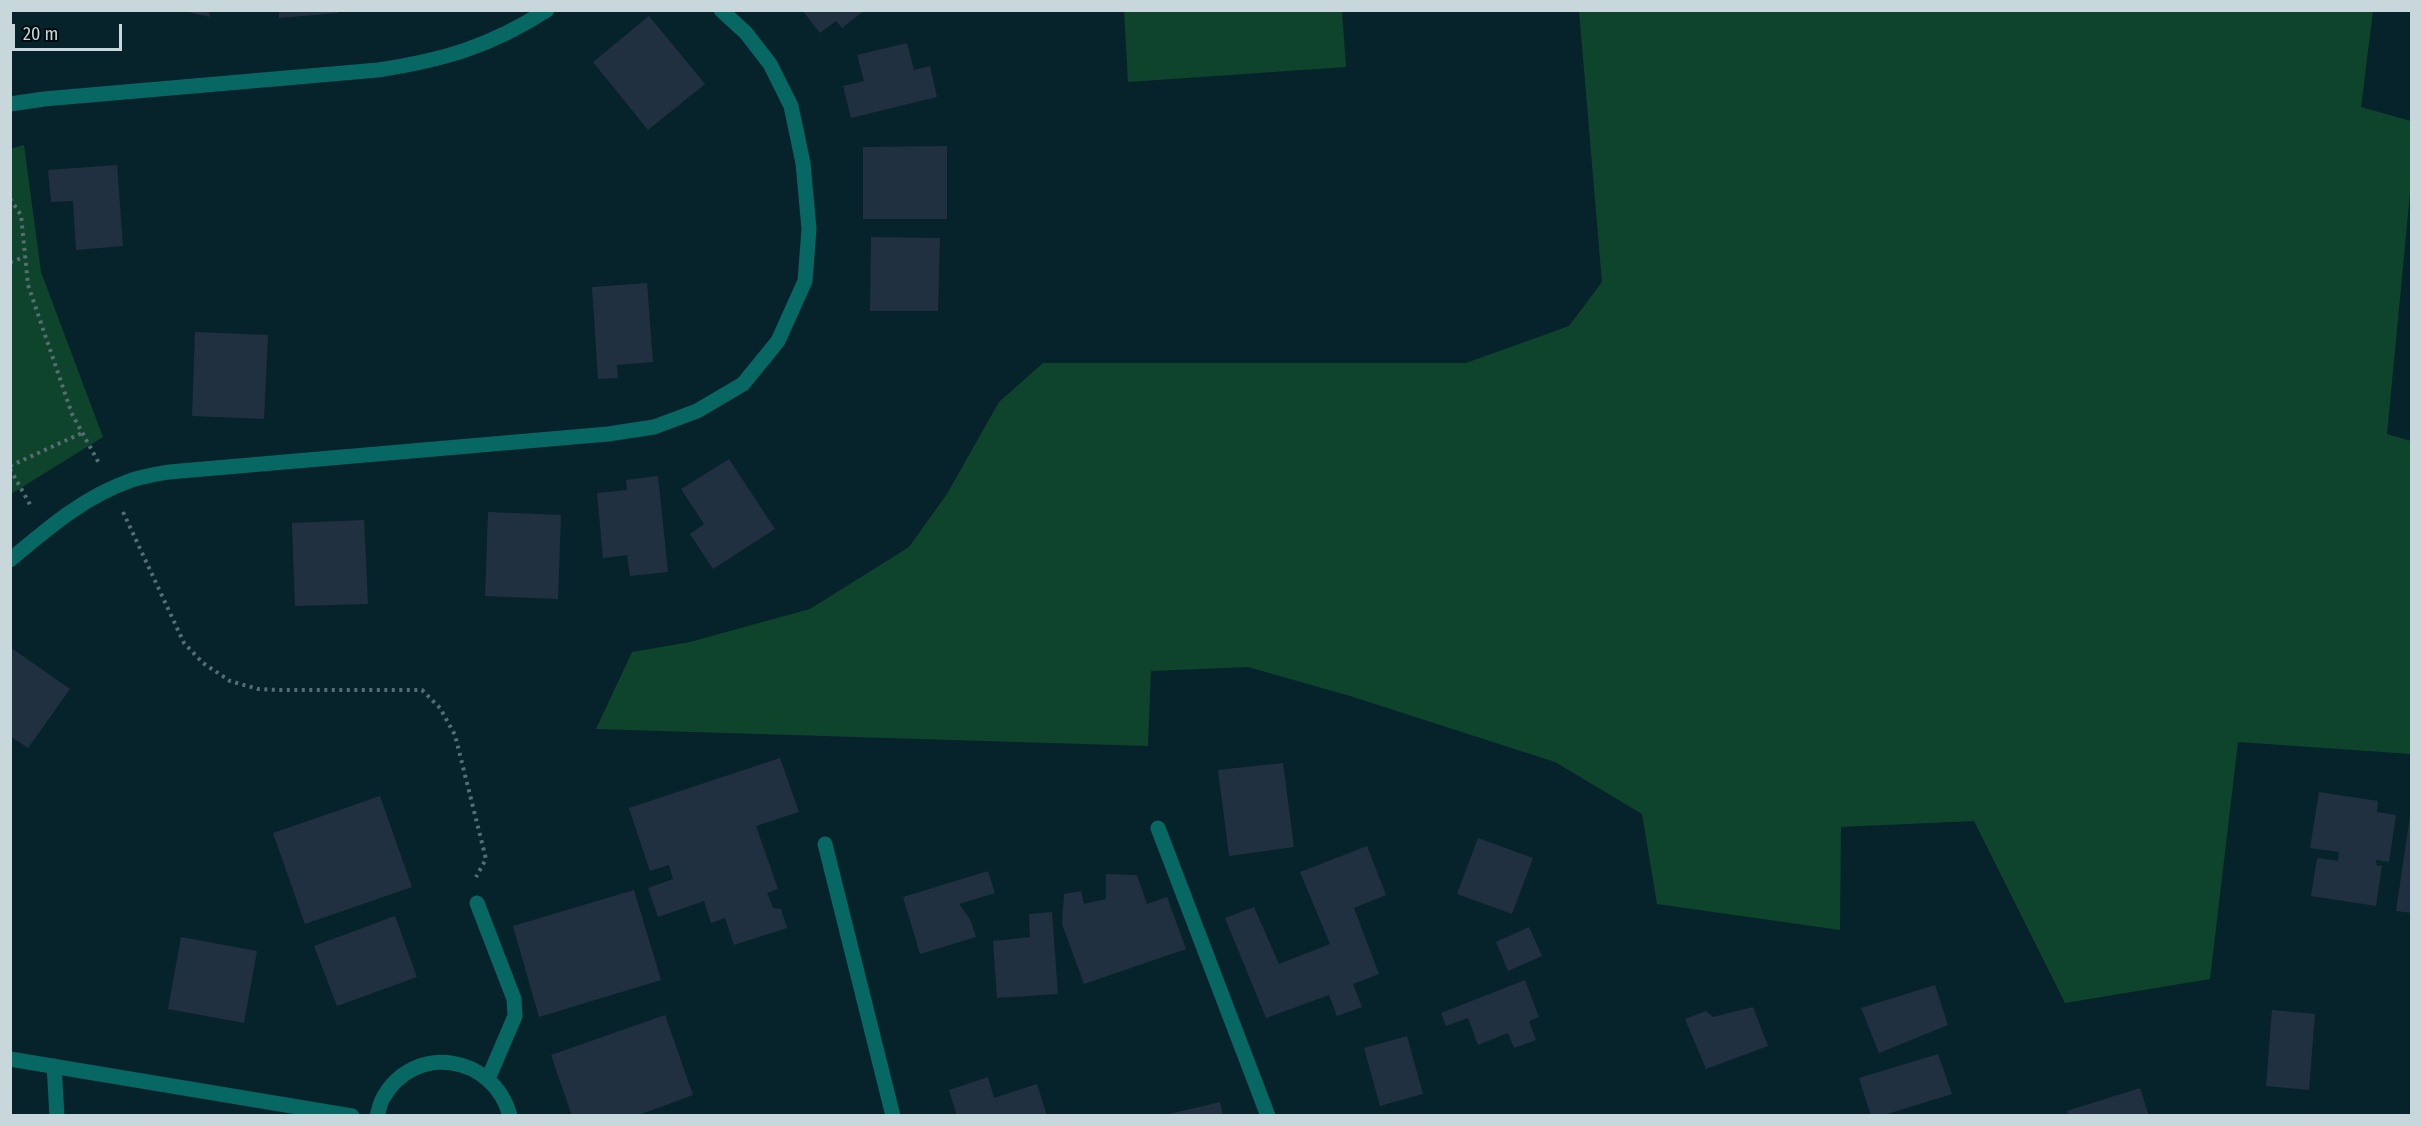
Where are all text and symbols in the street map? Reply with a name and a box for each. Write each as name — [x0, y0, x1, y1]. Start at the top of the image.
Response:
scale bar — [15, 12, 124, 50]
text: 20 m — [23, 23, 58, 45]

